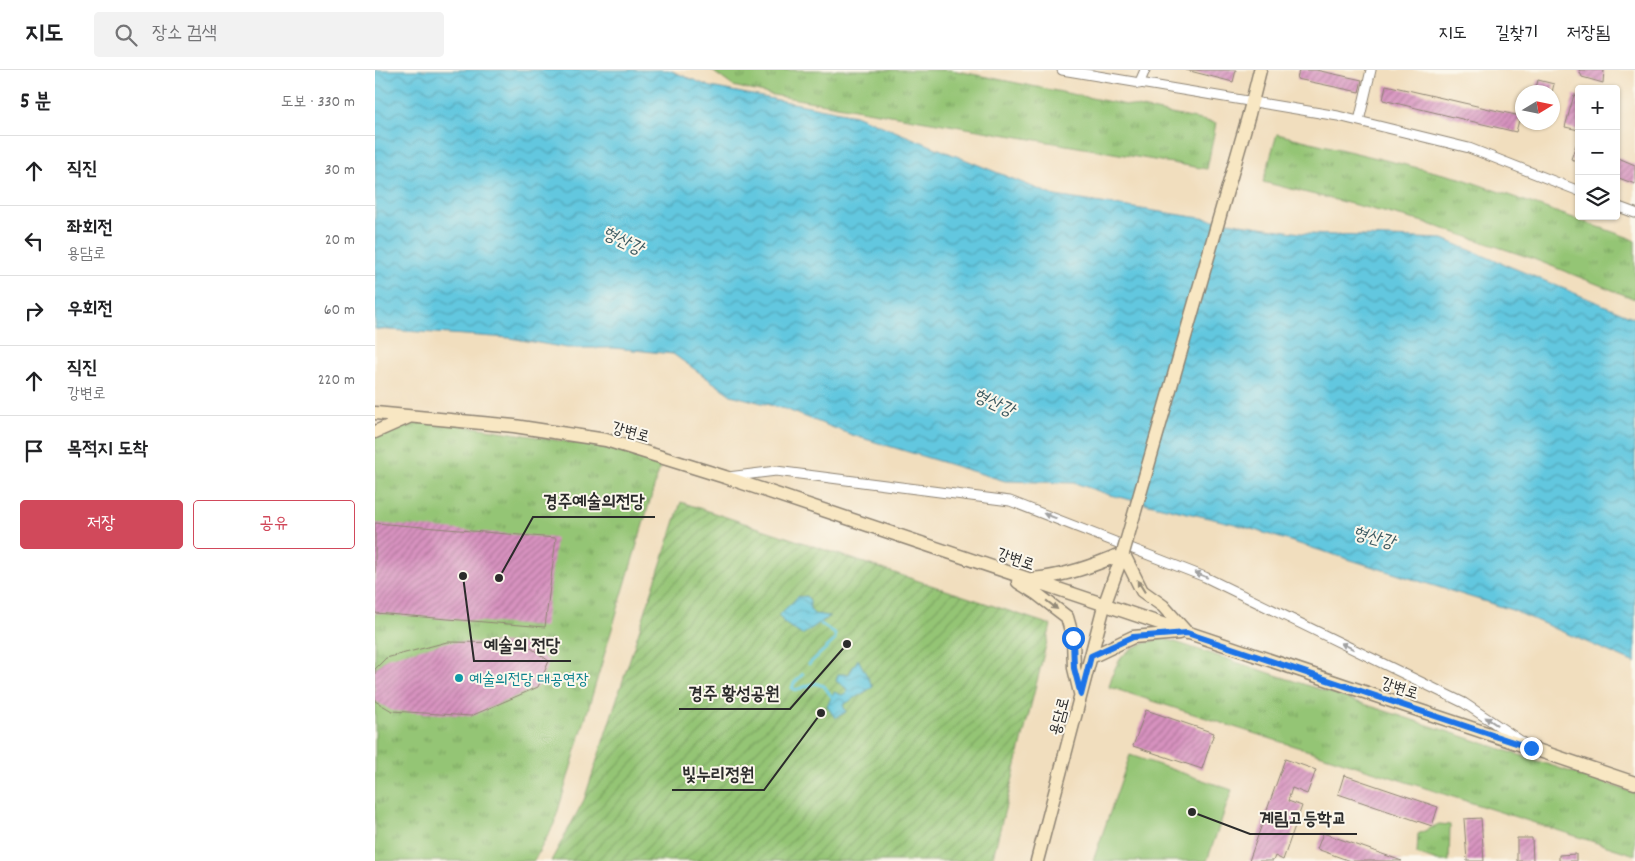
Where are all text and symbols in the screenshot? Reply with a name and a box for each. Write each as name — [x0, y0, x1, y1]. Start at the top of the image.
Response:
search box — [94, 12, 444, 57]
text: 지도 — [25, 18, 64, 52]
icon: search — [112, 21, 140, 49]
text: 장소 검색 — [152, 21, 217, 48]
text: 지도 — [1438, 22, 1467, 47]
text: 길찾기 — [1495, 22, 1539, 47]
text: 저장됨 — [1567, 22, 1610, 47]
north arrow — [1515, 85, 1560, 130]
map controls — [1575, 85, 1620, 220]
button: + — [1575, 85, 1620, 130]
text: 5 분 — [20, 88, 51, 118]
text: 도보 · 330 m — [281, 91, 355, 114]
button: − — [1575, 130, 1620, 175]
icon: ahead — [20, 157, 48, 185]
text: 직진 — [67, 157, 98, 184]
text: 30 m — [325, 159, 355, 182]
button: layers — [1575, 175, 1620, 220]
text: 좌회전 — [67, 216, 113, 243]
water label: 형산강 — [597, 222, 649, 264]
icon: left — [20, 227, 48, 255]
text: 20 m — [325, 229, 355, 252]
text: 용담로 — [67, 243, 106, 266]
icon: right — [20, 297, 48, 325]
text: 우회전 — [67, 297, 113, 324]
text: 60 m — [324, 299, 355, 322]
text: 직진 — [67, 356, 98, 383]
icon: ahead — [20, 367, 48, 395]
text: 220 m — [318, 369, 355, 392]
text: 강변로 — [67, 383, 106, 406]
water label: 형산강 — [968, 384, 1020, 426]
street label: 강변로 — [609, 417, 652, 450]
icon: arrive — [20, 437, 48, 465]
text: 목적지 도착 — [67, 437, 148, 464]
callout: 경주예술의전당 — [533, 484, 655, 517]
text: 경주예술의전당 — [543, 491, 645, 516]
button: 저장 — [20, 500, 183, 549]
button: 공유 — [193, 500, 355, 549]
one-way arrow — [1043, 511, 1057, 519]
water label: 형산강 — [1349, 522, 1400, 557]
street label: 강변로 — [993, 543, 1037, 578]
one-way arrow — [1194, 571, 1208, 579]
one-way arrow — [1137, 580, 1146, 593]
one-way arrow — [1045, 600, 1058, 611]
route start — [1062, 627, 1085, 650]
callout: 예술의 전당 — [474, 628, 571, 661]
text: 예술의 전당 — [484, 635, 561, 660]
one-way arrow — [1340, 642, 1354, 650]
place label: 예술의전당 대공연장 — [469, 669, 589, 692]
marker: 예술의전당 대공연장 — [453, 672, 465, 684]
street label: 강변로 — [1377, 672, 1421, 706]
callout: 경주 황성공원 — [679, 676, 790, 709]
text: 경주 황성공원 — [688, 683, 780, 708]
street label: 용담로 — [1044, 695, 1077, 738]
one-way arrow — [1484, 717, 1498, 726]
route end — [1520, 737, 1543, 760]
callout: 빛누리정원 — [672, 757, 764, 790]
text: 빛누리정원 — [682, 764, 754, 789]
callout: 계림고등학교 — [1250, 801, 1357, 834]
text: 계림고등학교 — [1260, 808, 1346, 833]

